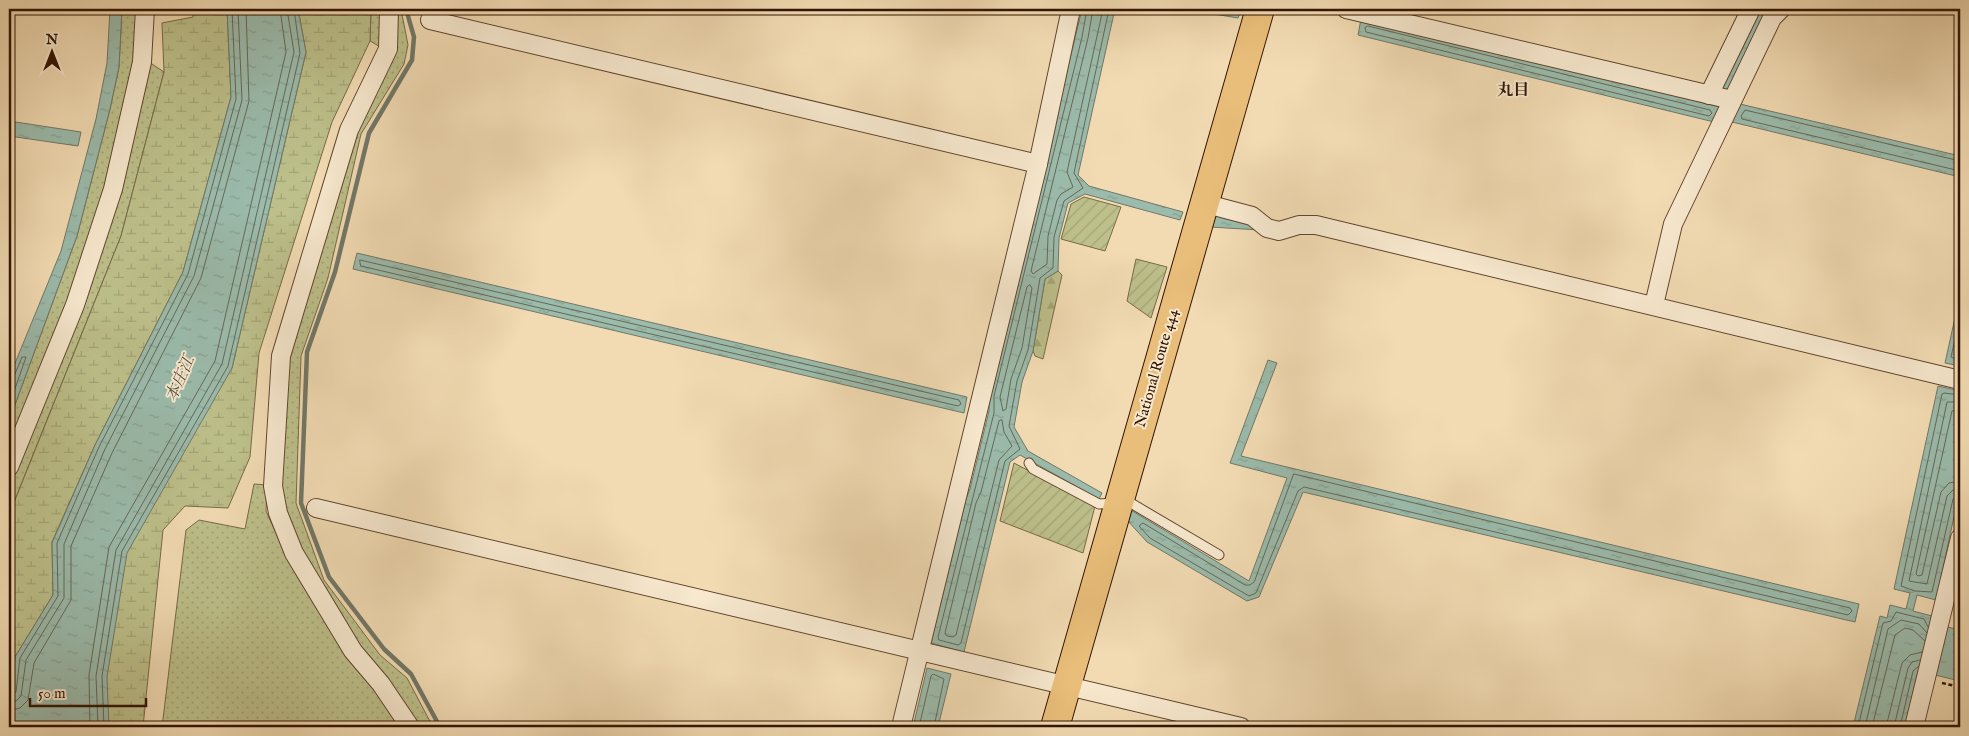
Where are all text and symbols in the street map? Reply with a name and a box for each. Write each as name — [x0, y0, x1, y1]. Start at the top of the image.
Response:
north arrow — [28, 28, 78, 78]
text: N — [45, 31, 58, 49]
district label: 丸目 — [1497, 81, 1529, 101]
street label: National Route 444 — [1130, 306, 1183, 430]
water label: 本庄江 — [162, 351, 201, 405]
scale bar — [30, 676, 146, 708]
text: 50 m — [38, 684, 66, 703]

